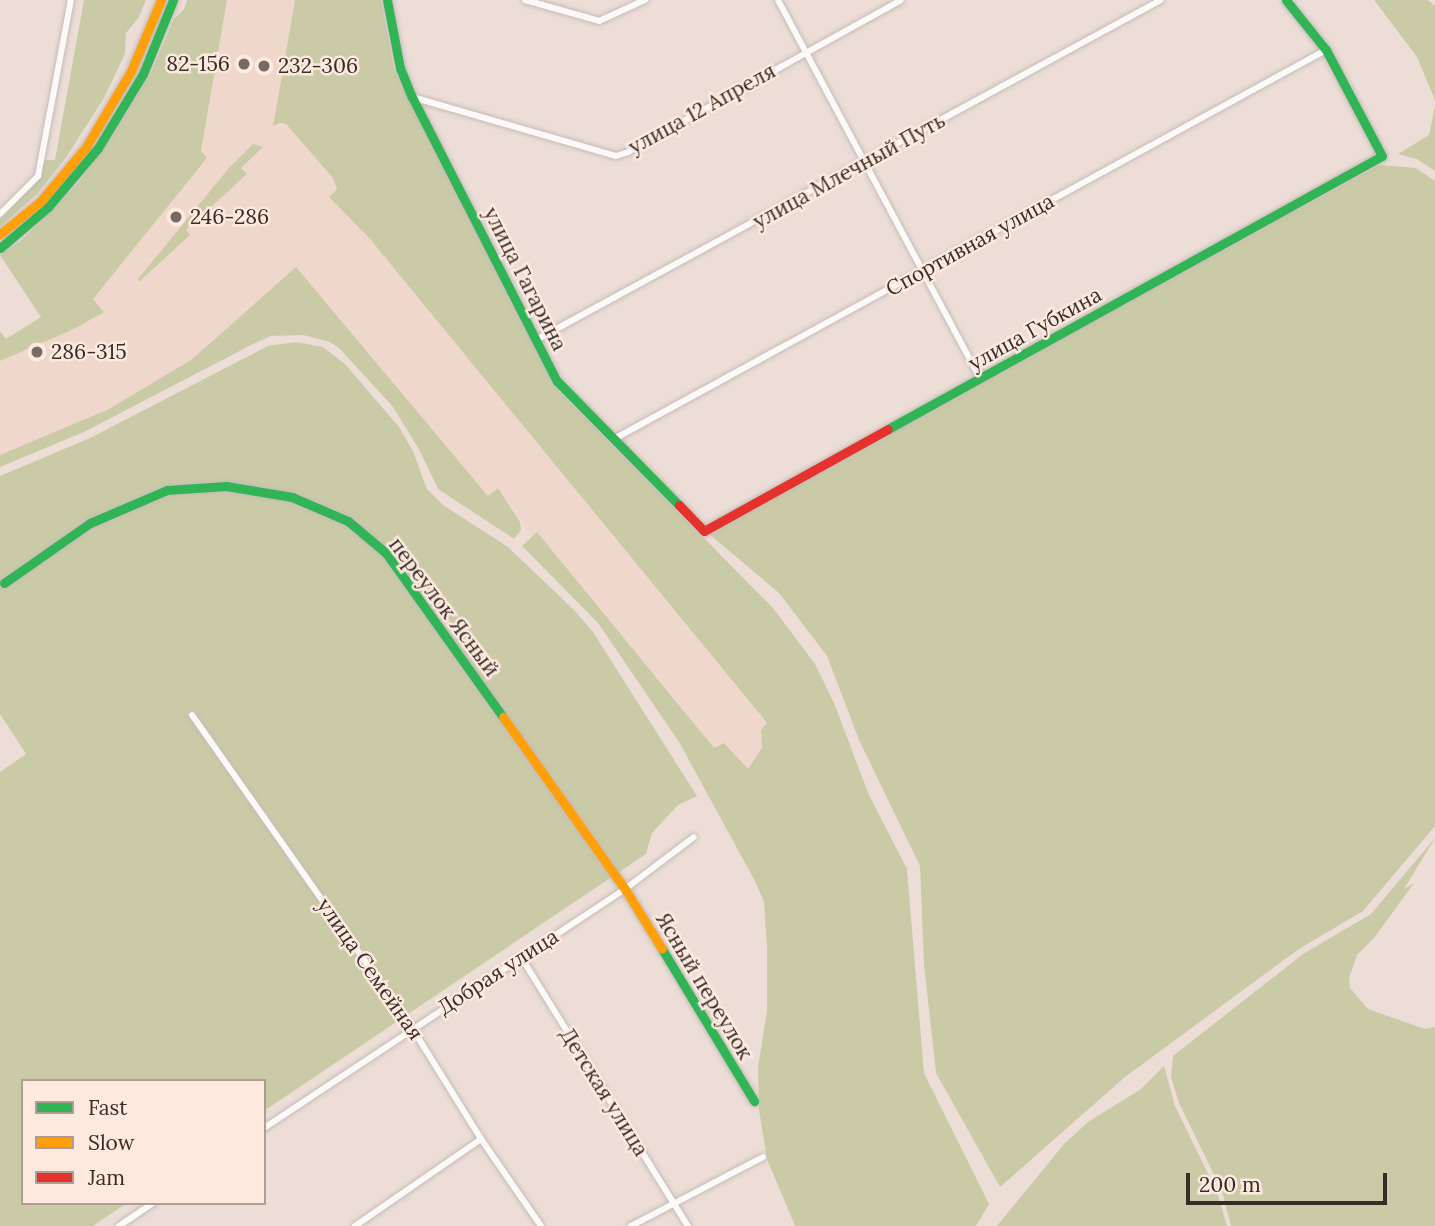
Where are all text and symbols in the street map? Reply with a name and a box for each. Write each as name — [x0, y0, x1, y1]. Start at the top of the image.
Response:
place label: 82-156 — [166, 51, 230, 77]
place label: 232-306 — [278, 53, 358, 79]
marker: 82-156 — [236, 56, 252, 72]
marker: 232-306 — [256, 58, 272, 74]
street label: улица 12 Апреля — [624, 58, 780, 160]
street label: улица Млечный Путь — [749, 108, 949, 234]
street label: Спортивная улица — [882, 188, 1058, 302]
street label: улица Гагарина — [478, 203, 572, 355]
place label: 246-286 — [190, 204, 269, 230]
marker: 246-286 — [168, 209, 184, 225]
street label: улица Губкина — [964, 282, 1106, 376]
place label: 286-315 — [51, 339, 127, 365]
marker: 286-315 — [29, 344, 45, 360]
street label: переулок Ясный — [384, 533, 504, 681]
street label: улица Семейная — [312, 893, 428, 1045]
street label: Ясный переулок — [650, 908, 758, 1064]
street label: Добрая улица — [433, 924, 563, 1020]
street label: Детская улица — [554, 1023, 654, 1161]
legend — [21, 1079, 266, 1205]
text: Fast — [88, 1094, 127, 1121]
text: Slow — [88, 1129, 135, 1156]
scale bar — [1190, 1160, 1391, 1204]
text: Jam — [88, 1164, 125, 1191]
text: 200 m — [1199, 1171, 1261, 1198]

